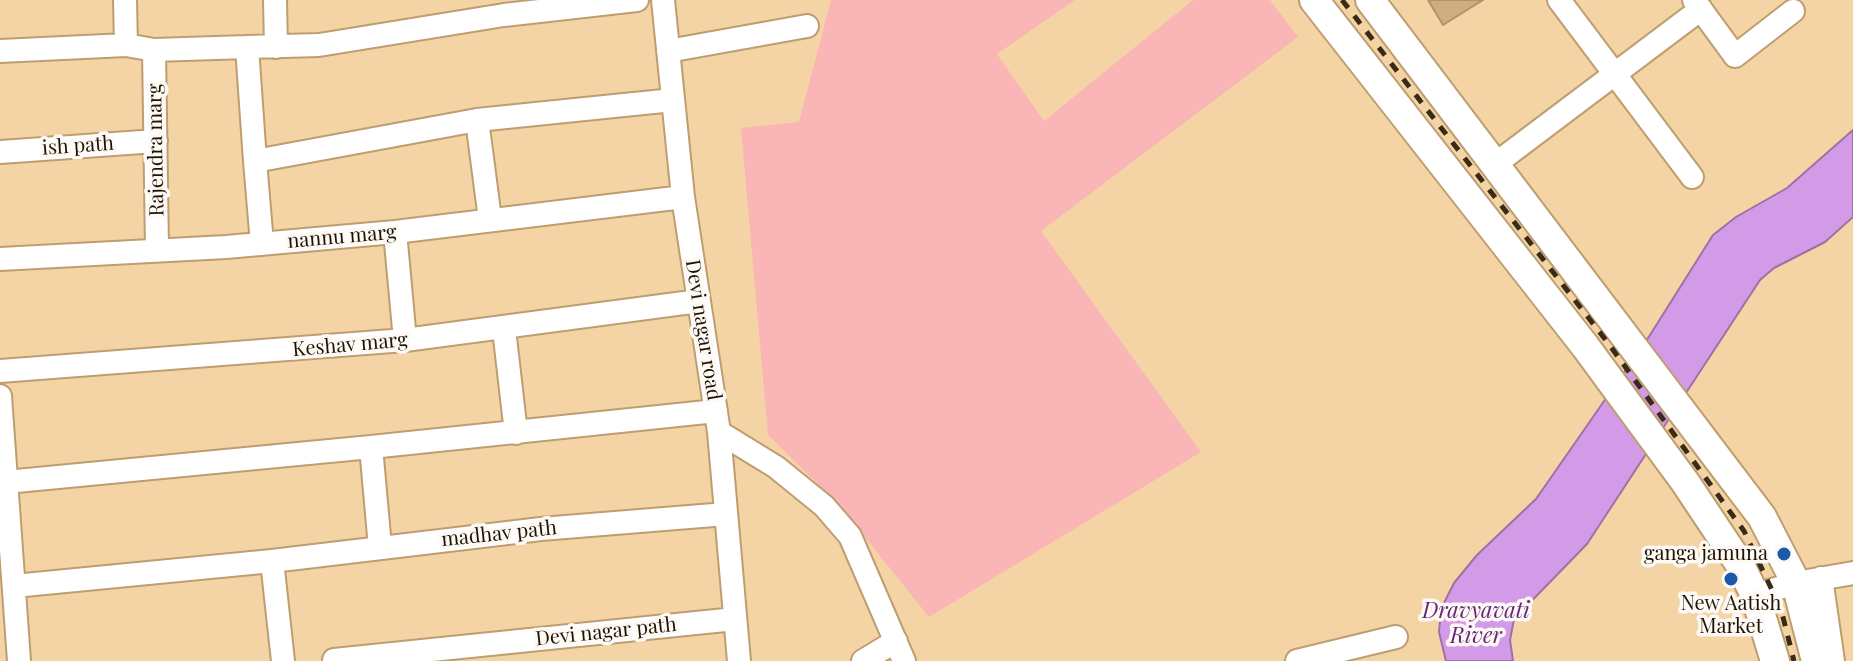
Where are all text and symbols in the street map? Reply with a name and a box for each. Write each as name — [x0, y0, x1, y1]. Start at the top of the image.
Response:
street label: Rajendra marg — [143, 83, 169, 217]
street label: ish path — [41, 132, 115, 160]
street label: nannu marg — [286, 220, 398, 254]
street label: Devi nagar road — [680, 258, 726, 402]
street label: Keshav marg — [291, 328, 409, 362]
street label: madhav path — [440, 516, 558, 552]
place label: ganga jamuna — [1644, 542, 1768, 566]
marker: ganga jamuna — [1775, 545, 1793, 563]
marker: New Aatish Market — [1722, 570, 1740, 588]
place label: New Aatish Market — [1681, 592, 1781, 639]
water label: Dravyavati River — [1422, 598, 1530, 650]
street label: Devi nagar path — [534, 613, 678, 651]

